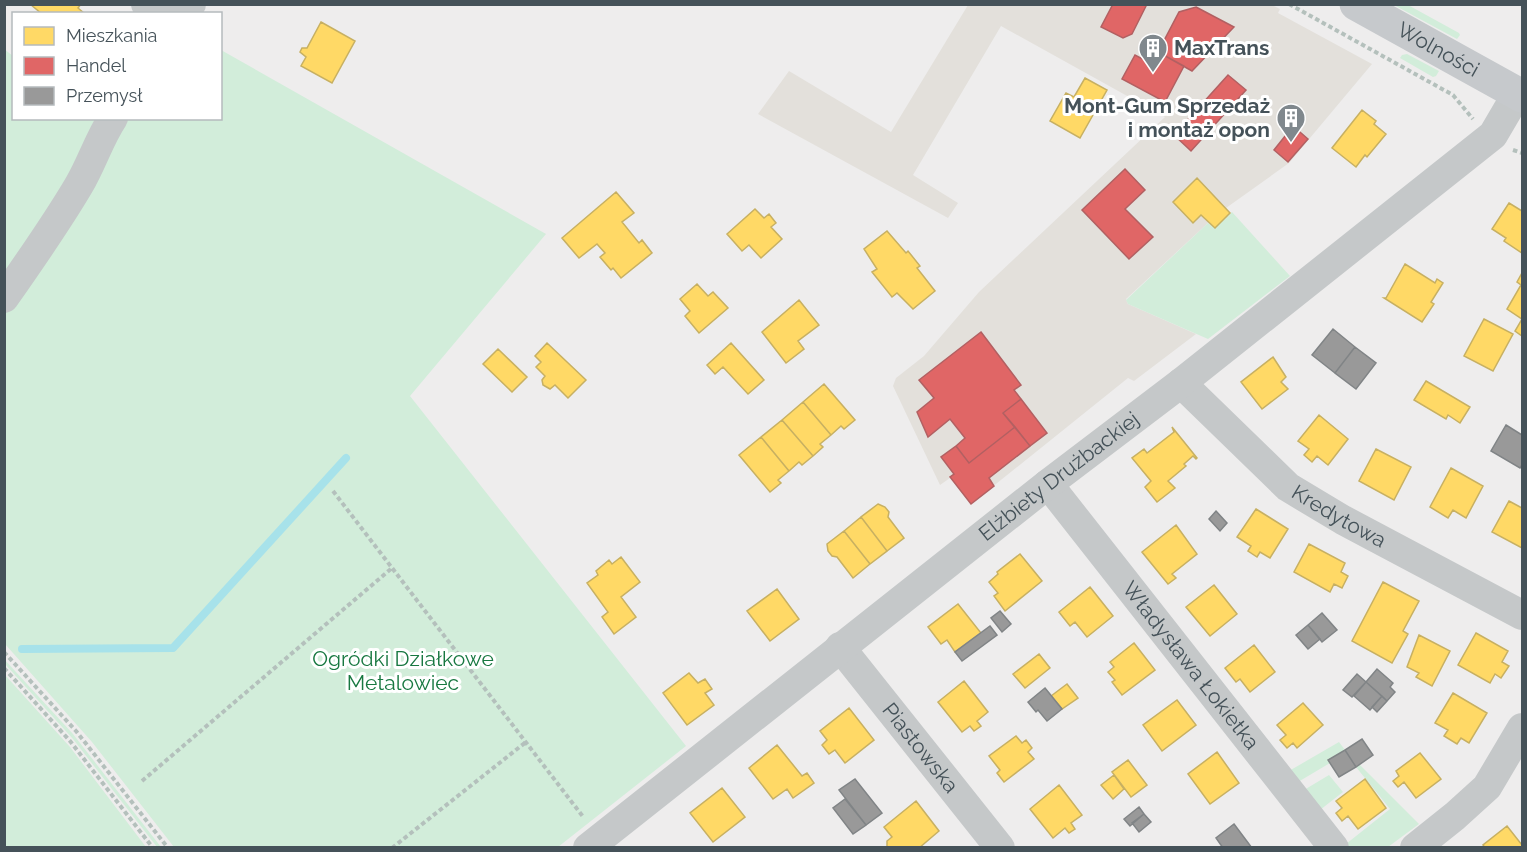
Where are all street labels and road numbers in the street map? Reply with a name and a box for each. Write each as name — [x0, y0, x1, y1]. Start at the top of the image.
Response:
street label: Wolności — [1393, 16, 1484, 82]
street label: Elżbiety Drużbackiej — [974, 406, 1144, 546]
street label: Kredytowa — [1287, 479, 1391, 553]
street label: Władysława Łokietka — [1117, 576, 1265, 754]
street label: Piastowska — [877, 698, 964, 798]

